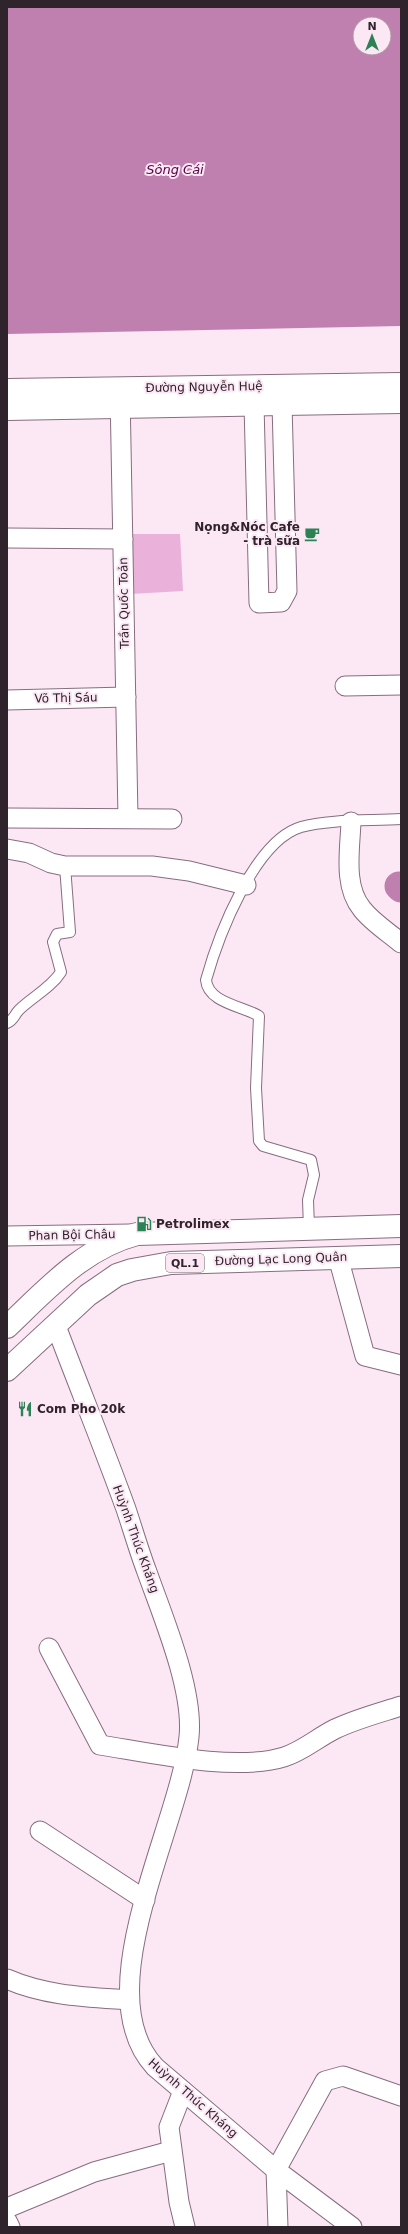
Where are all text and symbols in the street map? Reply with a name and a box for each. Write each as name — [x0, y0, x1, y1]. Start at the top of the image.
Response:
north arrow — [352, 16, 392, 56]
text: N — [367, 20, 377, 33]
water label: Sông Cái — [146, 162, 204, 177]
street label: Đường Nguyễn Huệ — [145, 379, 263, 395]
place label: Nọng&Nóc Cafe - trà sữa — [194, 520, 300, 548]
cafe icon: Nọng&Nóc Cafe - trà sữa — [303, 525, 321, 543]
street label: Trần Quốc Toản — [116, 557, 132, 650]
street label: Võ Thị Sáu — [34, 690, 98, 706]
fuel station icon: Petrolimex — [135, 1215, 153, 1233]
place label: Petrolimex — [156, 1217, 230, 1231]
street label: Phan Bội Châu — [28, 1227, 116, 1243]
street label: Đường Lạc Long Quân — [214, 1250, 348, 1268]
road number: QL.1 — [166, 1254, 204, 1272]
restaurant icon: Com Pho 20k — [16, 1400, 34, 1418]
place label: Com Pho 20k — [37, 1402, 126, 1416]
street label: Huỳnh Thúc Kháng — [110, 1483, 162, 1595]
street label: Huỳnh Thúc Kháng — [145, 2055, 241, 2141]

